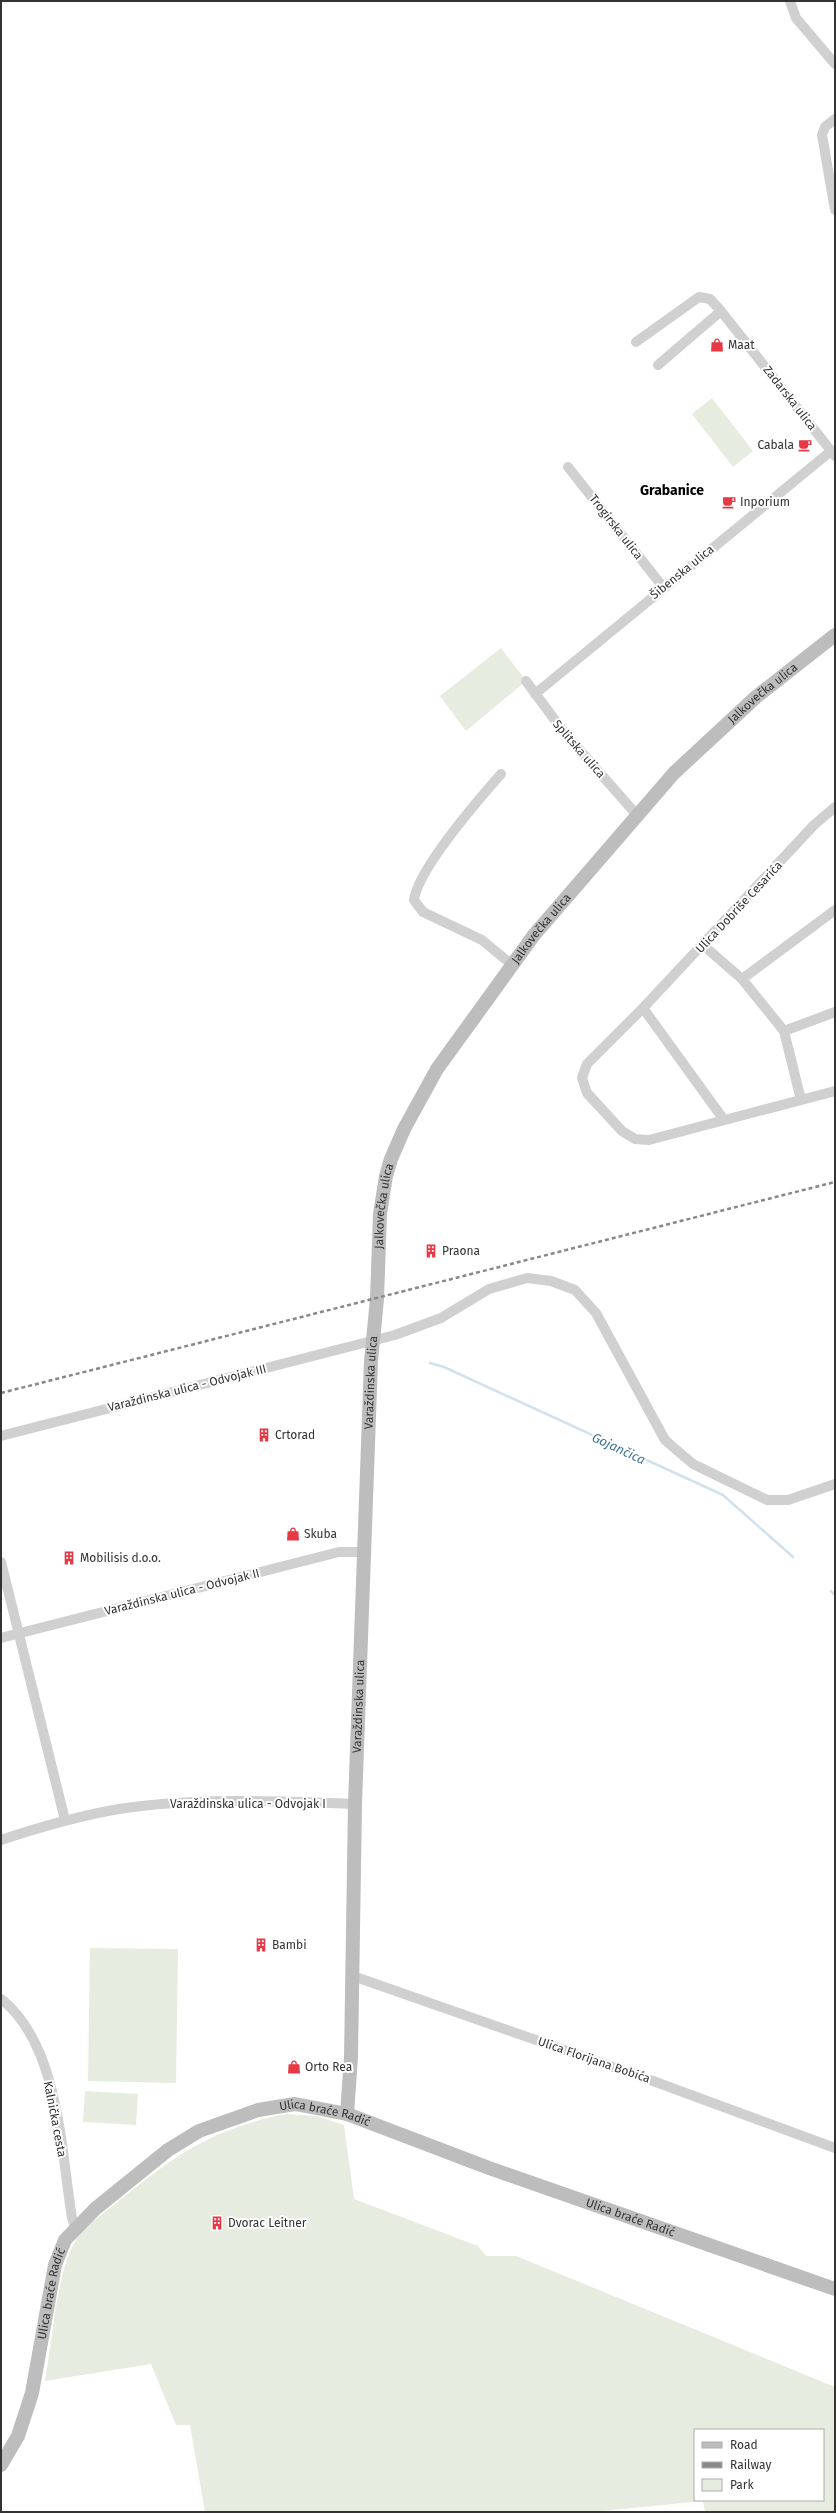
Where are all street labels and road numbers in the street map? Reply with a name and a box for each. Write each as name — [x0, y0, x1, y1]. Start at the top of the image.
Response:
street label: Zadarska ulica — [760, 363, 820, 433]
street label: Trogirska ulica — [586, 492, 646, 562]
street label: Šibenska ulica — [647, 541, 717, 602]
street label: Jalkovečka ulica — [725, 660, 800, 726]
street label: Splitska ulica — [550, 717, 608, 781]
street label: Ulica Dobriše Cesarića — [693, 858, 785, 956]
street label: Jalkovečka ulica — [508, 891, 574, 967]
street label: Jalkovečka ulica — [372, 1162, 396, 1249]
street label: Varaždinska ulica — [362, 1335, 380, 1429]
street label: Varaždinska ulica - Odvojak III — [106, 1362, 268, 1414]
street label: Varaždinska ulica - Odvojak II — [103, 1566, 261, 1618]
street label: Varaždinska ulica — [350, 1659, 367, 1753]
street label: Varaždinska ulica - Odvojak I — [170, 1797, 326, 1811]
street label: Ulica Florijana Bobića — [536, 2034, 652, 2086]
street label: Kalnička cesta — [41, 2080, 69, 2158]
street label: Ulica braće Radić — [278, 2097, 373, 2129]
street label: Ulica braće Radić — [584, 2195, 677, 2240]
street label: Ulica braće Radić — [35, 2246, 68, 2341]

